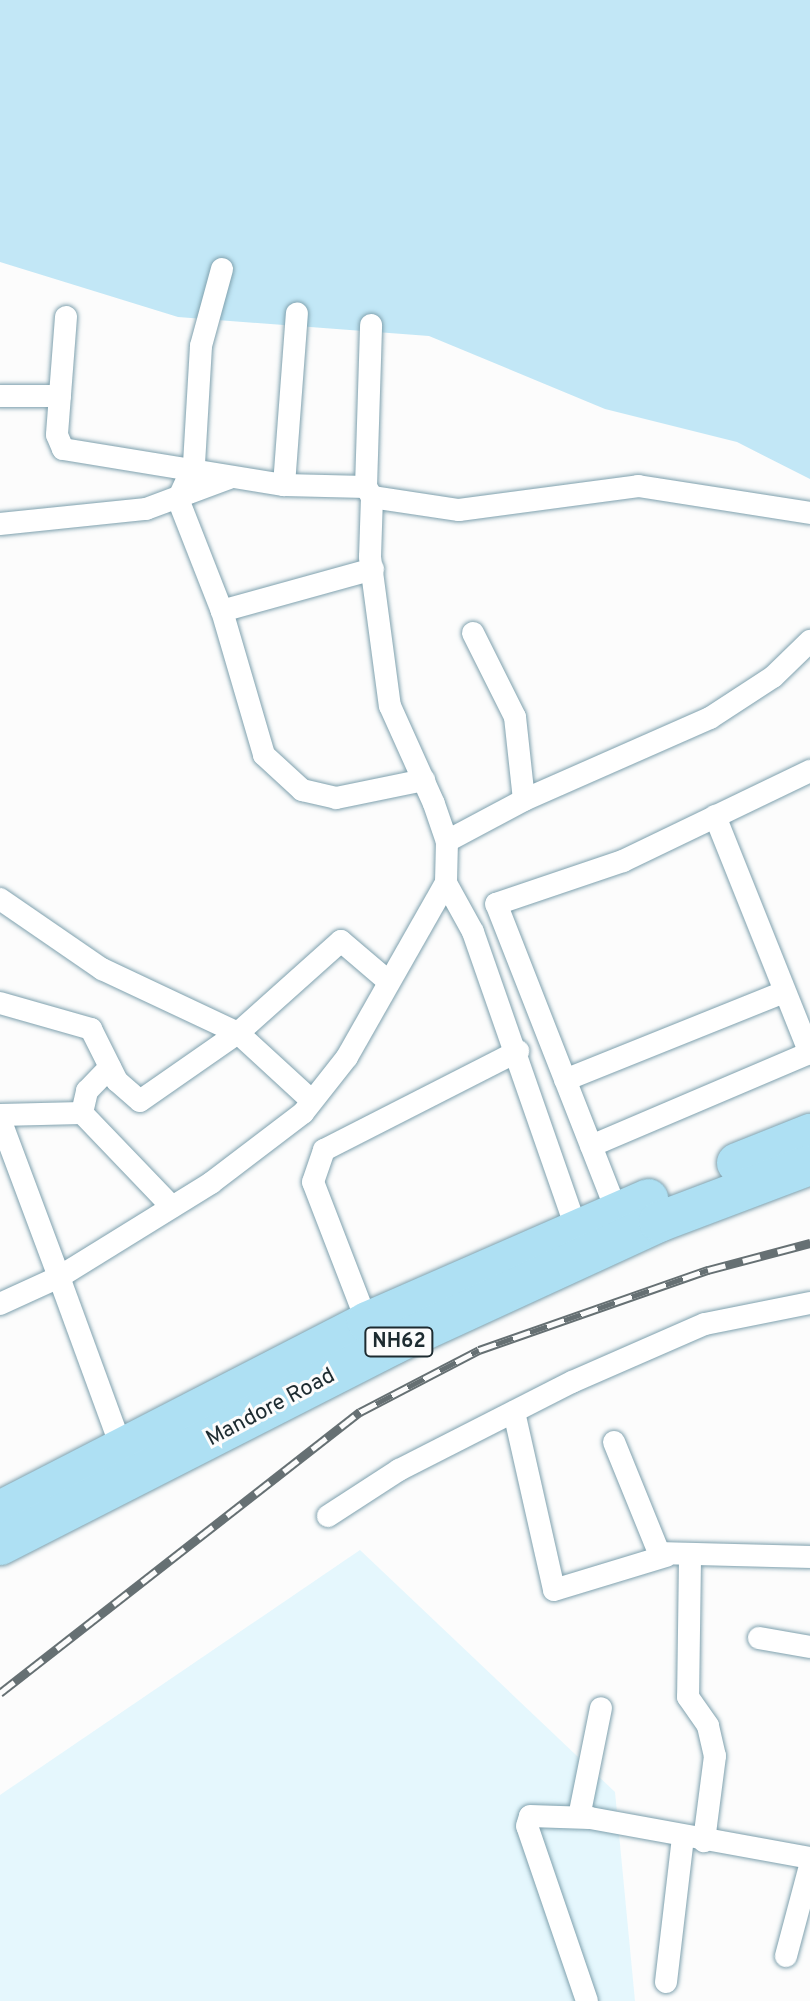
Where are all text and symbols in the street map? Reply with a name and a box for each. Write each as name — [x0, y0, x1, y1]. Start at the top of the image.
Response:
road number: NH62 — [363, 1326, 435, 1358]
street label: Mandore Road — [202, 1363, 340, 1453]

